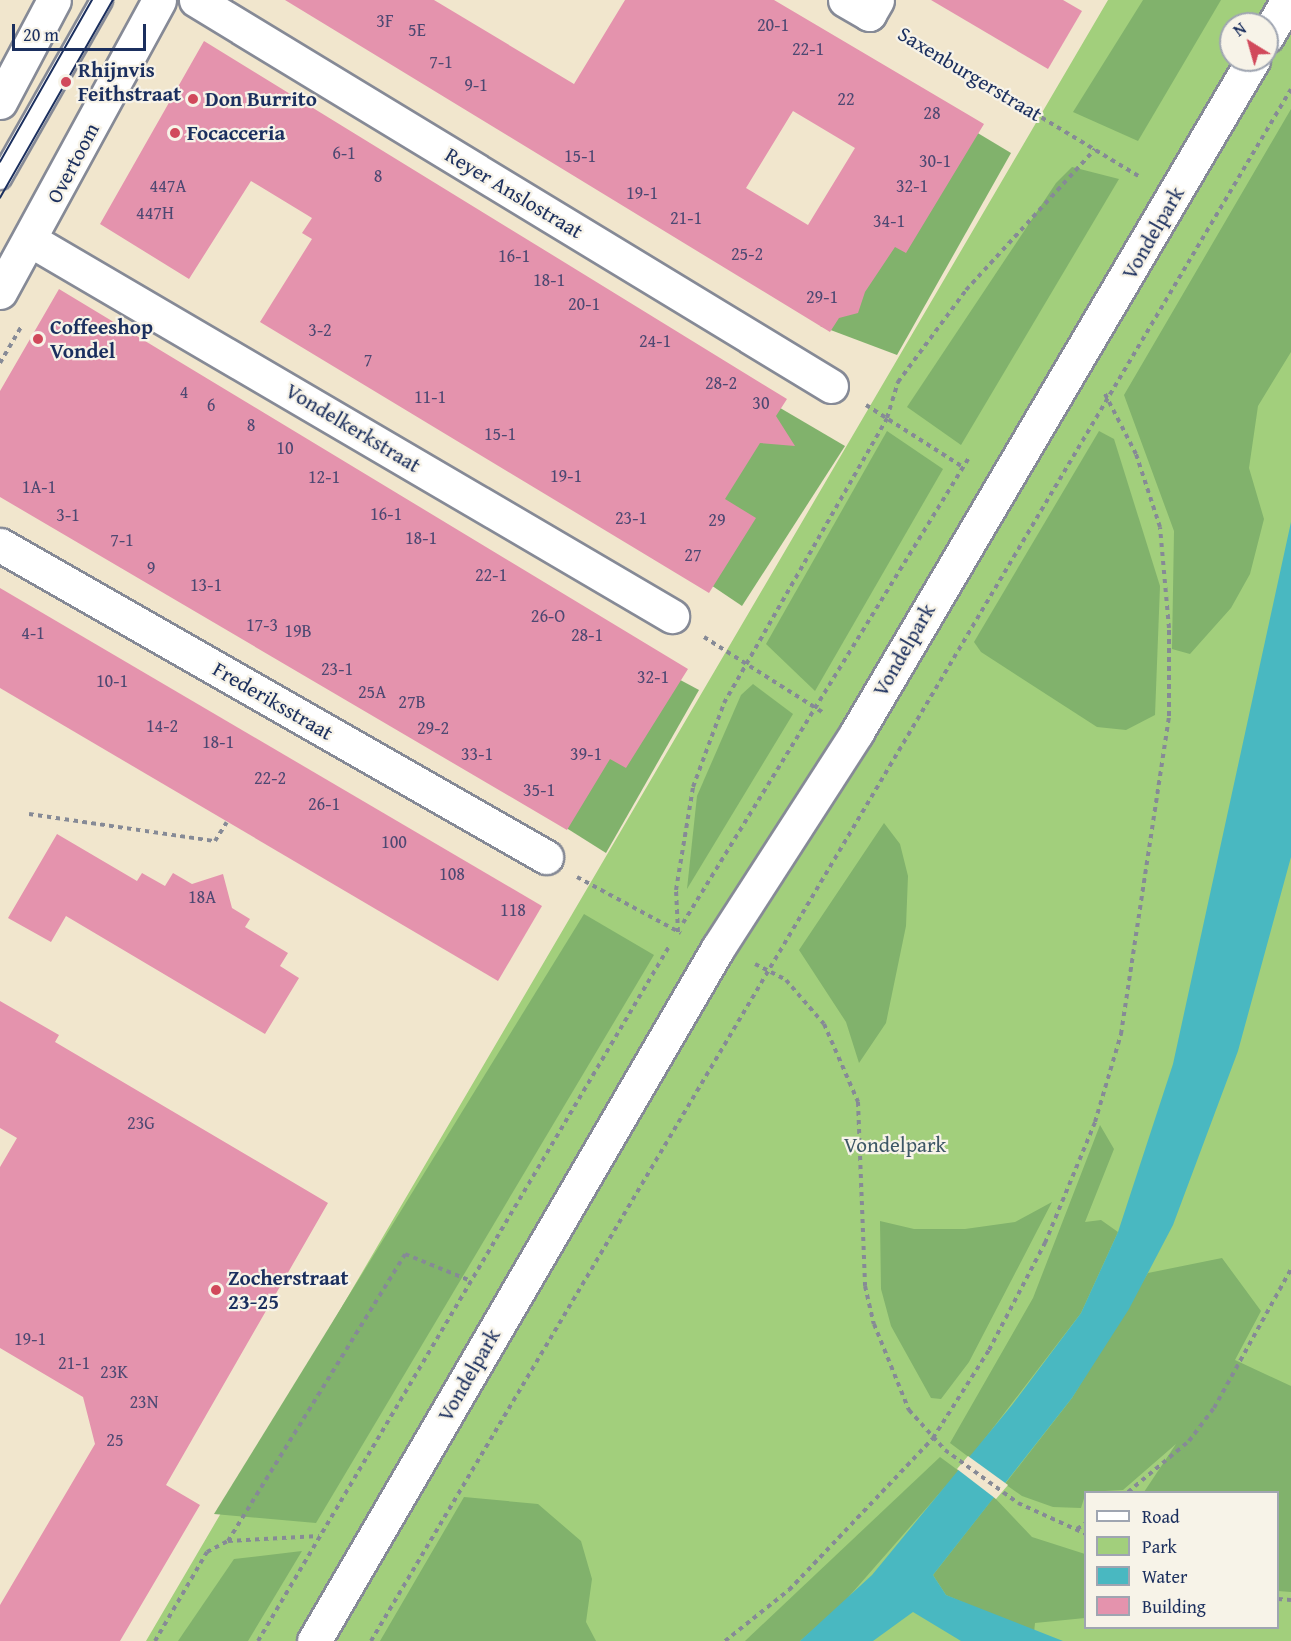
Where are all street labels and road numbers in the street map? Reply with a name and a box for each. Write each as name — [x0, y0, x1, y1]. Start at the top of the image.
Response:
street label: Saxenburgerstraat — [893, 21, 1047, 127]
street label: Overtoom — [41, 119, 105, 207]
street label: Reyer Anslostraat — [441, 142, 587, 244]
street label: Vondelpark — [1116, 182, 1190, 284]
street label: Vondelkerkstraat — [281, 378, 425, 478]
street label: Vondelpark — [867, 599, 941, 701]
street label: Frederiksstraat — [208, 656, 338, 746]
street label: Vondelpark — [432, 1324, 506, 1426]

